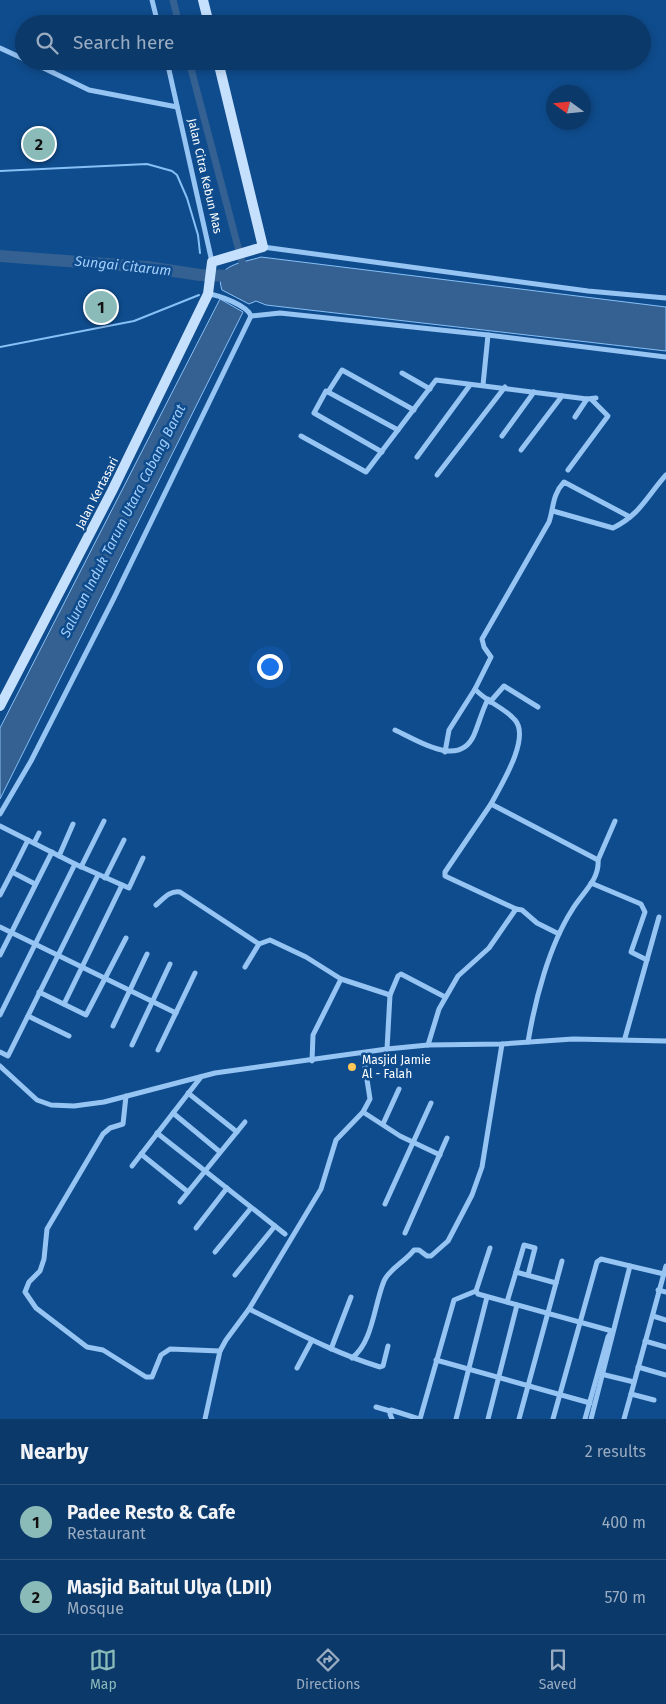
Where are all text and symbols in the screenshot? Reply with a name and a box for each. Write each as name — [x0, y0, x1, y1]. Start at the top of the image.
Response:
search box — [15, 15, 651, 70]
icon: search — [33, 29, 61, 57]
text: Search here — [73, 31, 174, 54]
north arrow — [546, 85, 591, 130]
street label: Jalan Citra Kebun Mas — [185, 117, 225, 235]
pin: 2 — [23, 125, 55, 163]
water label: Sungai Citarum — [73, 252, 172, 280]
pin: 1 — [85, 288, 117, 326]
water label: Saluran Induk Tarum Utara Cabang Barat — [56, 402, 189, 641]
street label: Jalan Kertasari — [73, 455, 121, 531]
your location — [257, 654, 283, 680]
place label: Masjid Jamie Al - Falah — [362, 1053, 431, 1081]
marker: Masjid Jamie Al - Falah — [346, 1061, 358, 1073]
text: Nearby — [20, 1439, 88, 1465]
text: 2 results — [585, 1442, 646, 1461]
text: Padee Resto & Cafe — [67, 1501, 236, 1524]
text: 1 — [32, 1513, 40, 1532]
text: 400 m — [602, 1513, 646, 1532]
text: Restaurant — [67, 1524, 146, 1543]
text: Masjid Baitul Ulya (LDII) — [67, 1576, 272, 1599]
text: 2 — [32, 1588, 40, 1607]
text: 570 m — [605, 1588, 646, 1607]
text: Mosque — [67, 1599, 124, 1618]
tab: Map — [89, 1646, 117, 1693]
tab: Directions — [296, 1646, 360, 1693]
tab: Saved — [539, 1646, 577, 1693]

